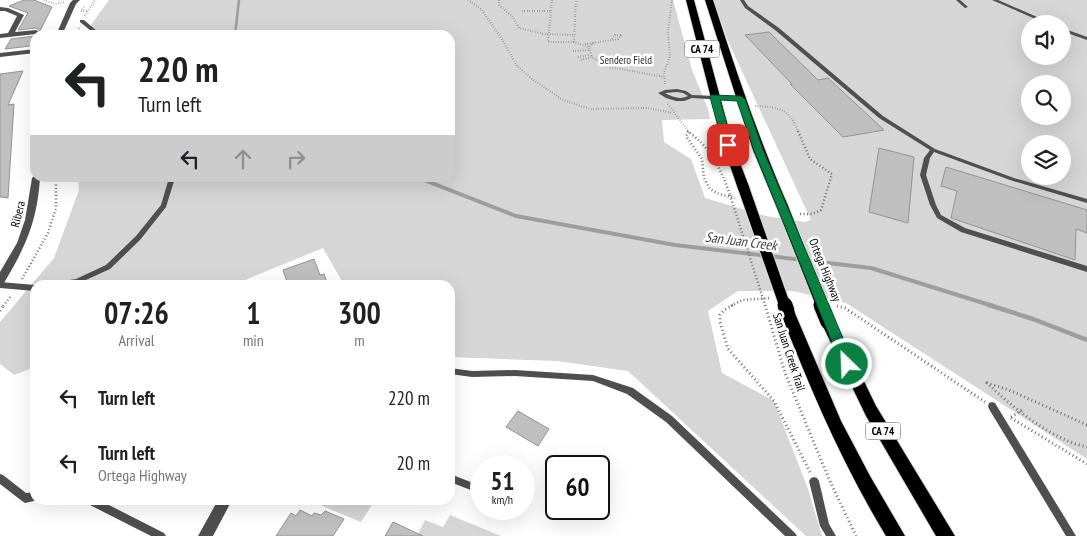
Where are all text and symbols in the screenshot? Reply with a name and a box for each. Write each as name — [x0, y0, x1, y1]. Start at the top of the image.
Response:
map controls — [1021, 15, 1071, 185]
button: sound — [1021, 15, 1071, 65]
road number: CA 74 — [684, 41, 720, 58]
text: 220 m — [138, 46, 219, 92]
icon: left — [55, 50, 120, 115]
park label: Sendero Field — [600, 53, 652, 67]
button: search — [1021, 75, 1071, 125]
text: Turn left — [138, 90, 202, 118]
pin — [707, 124, 749, 166]
icon: arrive — [714, 131, 742, 159]
button: layers — [1021, 135, 1071, 185]
icon: left — [176, 145, 204, 173]
icon: ahead — [229, 145, 257, 173]
icon: right — [282, 145, 310, 173]
street label: Ribera — [7, 199, 28, 229]
water label: San Juan Creek — [704, 228, 779, 254]
street label: Ortega Highway — [806, 236, 845, 304]
text: 07:26 — [104, 293, 169, 332]
text: 1 — [246, 293, 261, 332]
text: 300 — [338, 293, 381, 332]
street label: San Juan Creek Trail — [770, 311, 809, 393]
text: Arrival — [118, 330, 155, 350]
text: min — [243, 330, 264, 350]
text: m — [354, 330, 365, 350]
position arrow — [820, 337, 872, 389]
icon: left — [55, 384, 83, 412]
text: Turn left — [98, 386, 155, 410]
text: 220 m — [388, 386, 430, 410]
road number: CA 74 — [866, 422, 900, 440]
text: Turn left — [98, 441, 155, 465]
icon: left — [55, 449, 83, 477]
text: 20 m — [397, 451, 430, 475]
speed limit sign: 60 — [545, 455, 610, 520]
text: Ortega Highway — [98, 465, 187, 485]
text: 51 — [491, 465, 514, 497]
text: km/h — [492, 492, 513, 507]

